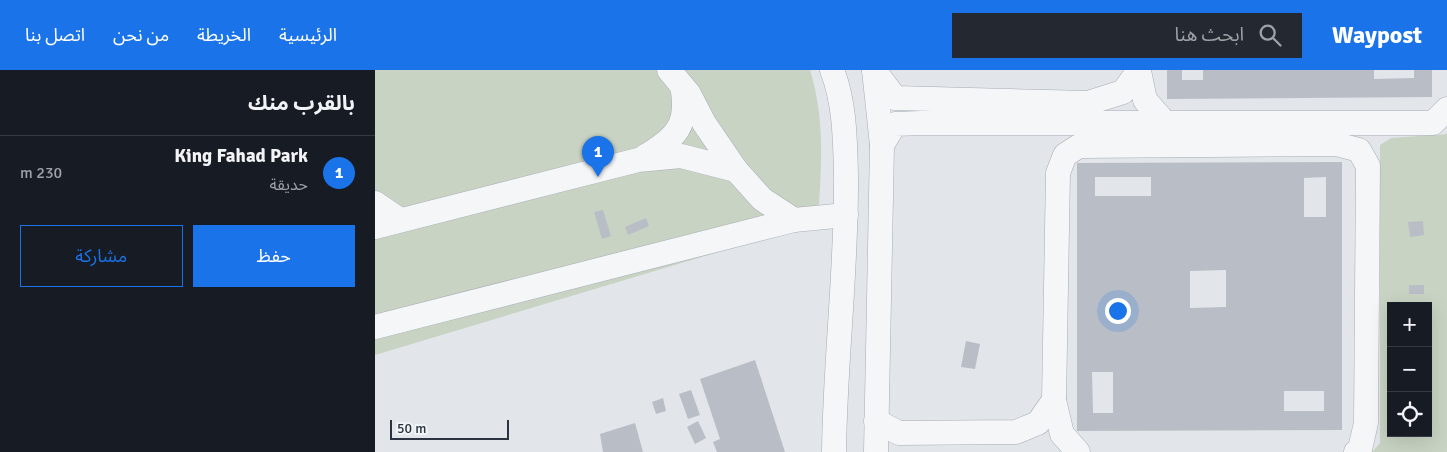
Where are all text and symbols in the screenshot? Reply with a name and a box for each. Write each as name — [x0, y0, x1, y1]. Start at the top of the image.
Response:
search box — [952, 13, 1302, 58]
text: Waypost — [1332, 20, 1422, 50]
icon: search — [1256, 21, 1284, 49]
text: ابحث هنا — [1174, 23, 1244, 47]
text: اتصل بنا — [25, 24, 85, 46]
text: من نحن — [113, 24, 169, 46]
text: الخريطة — [197, 24, 251, 46]
text: الرئيسية — [279, 24, 337, 46]
text: بالقرب منك — [248, 90, 355, 116]
pin: 1 — [582, 136, 614, 177]
text: King Fahad Park — [174, 144, 308, 168]
text: 230 m — [20, 163, 62, 183]
text: 1 — [335, 163, 343, 183]
text: حديقة — [270, 175, 308, 195]
button: مشاركة — [20, 225, 183, 287]
button: حفظ — [193, 225, 355, 287]
your location — [1105, 298, 1131, 324]
map controls — [1387, 302, 1432, 437]
button: + — [1387, 302, 1432, 347]
button: − — [1387, 347, 1432, 392]
button: locate — [1387, 392, 1432, 437]
scale bar — [390, 417, 509, 440]
text: 50 m — [397, 420, 426, 437]

